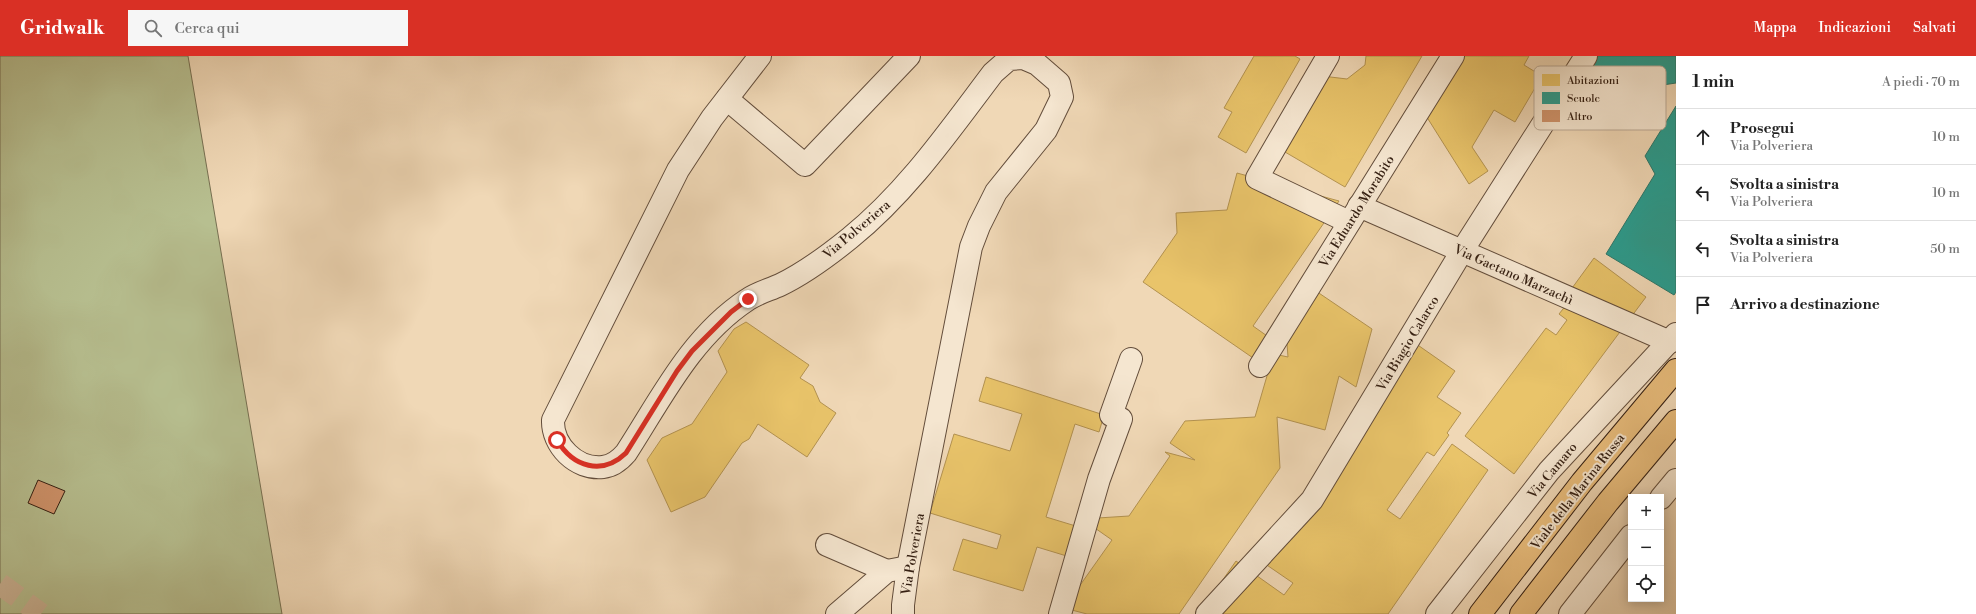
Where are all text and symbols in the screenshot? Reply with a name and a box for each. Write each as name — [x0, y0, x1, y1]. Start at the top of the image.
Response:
search box — [128, 10, 408, 46]
text: Gridwalk — [20, 16, 104, 40]
icon: search — [142, 17, 164, 39]
text: Cerca qui — [174, 19, 240, 38]
text: Mappa — [1754, 19, 1796, 37]
text: Indicazioni — [1818, 19, 1891, 37]
text: Salvati — [1913, 19, 1956, 37]
legend — [1534, 66, 1666, 130]
text: 1 min — [1692, 71, 1734, 93]
text: Abitazioni — [1566, 74, 1619, 88]
text: A piedi · 70 m — [1882, 74, 1960, 90]
text: Scuole — [1567, 92, 1601, 106]
text: Altro — [1566, 110, 1593, 124]
text: Prosegui — [1730, 119, 1794, 138]
icon: ahead — [1692, 126, 1714, 148]
text: 10 m — [1932, 129, 1960, 145]
text: Via Polveriera — [1730, 138, 1813, 154]
street label: Via Eduardo Morabito — [1315, 152, 1398, 272]
text: Svolta a sinistra — [1730, 175, 1839, 194]
icon: left — [1692, 182, 1714, 204]
text: 10 m — [1932, 185, 1960, 201]
text: Via Polveriera — [1730, 194, 1813, 210]
street label: Via Polveriera — [819, 197, 894, 263]
text: Svolta a sinistra — [1730, 231, 1839, 250]
icon: left — [1692, 238, 1714, 260]
street label: Via Gaetano Marzachì — [1451, 241, 1576, 308]
text: 50 m — [1930, 241, 1960, 257]
text: Via Polveriera — [1730, 250, 1813, 266]
route end — [739, 290, 757, 308]
street label: Via Biagio Calarco — [1373, 293, 1443, 395]
icon: arrive — [1692, 294, 1714, 316]
text: Arrivo a destinazione — [1730, 295, 1880, 314]
street label: Viale della Marina Russa — [1527, 430, 1628, 554]
route start — [548, 431, 566, 449]
street label: Via Camaro — [1524, 439, 1581, 503]
map controls — [1628, 494, 1664, 602]
button: + — [1628, 494, 1664, 530]
street label: Via Polveriera — [898, 511, 928, 597]
button: − — [1628, 530, 1664, 566]
button: locate — [1628, 566, 1664, 602]

